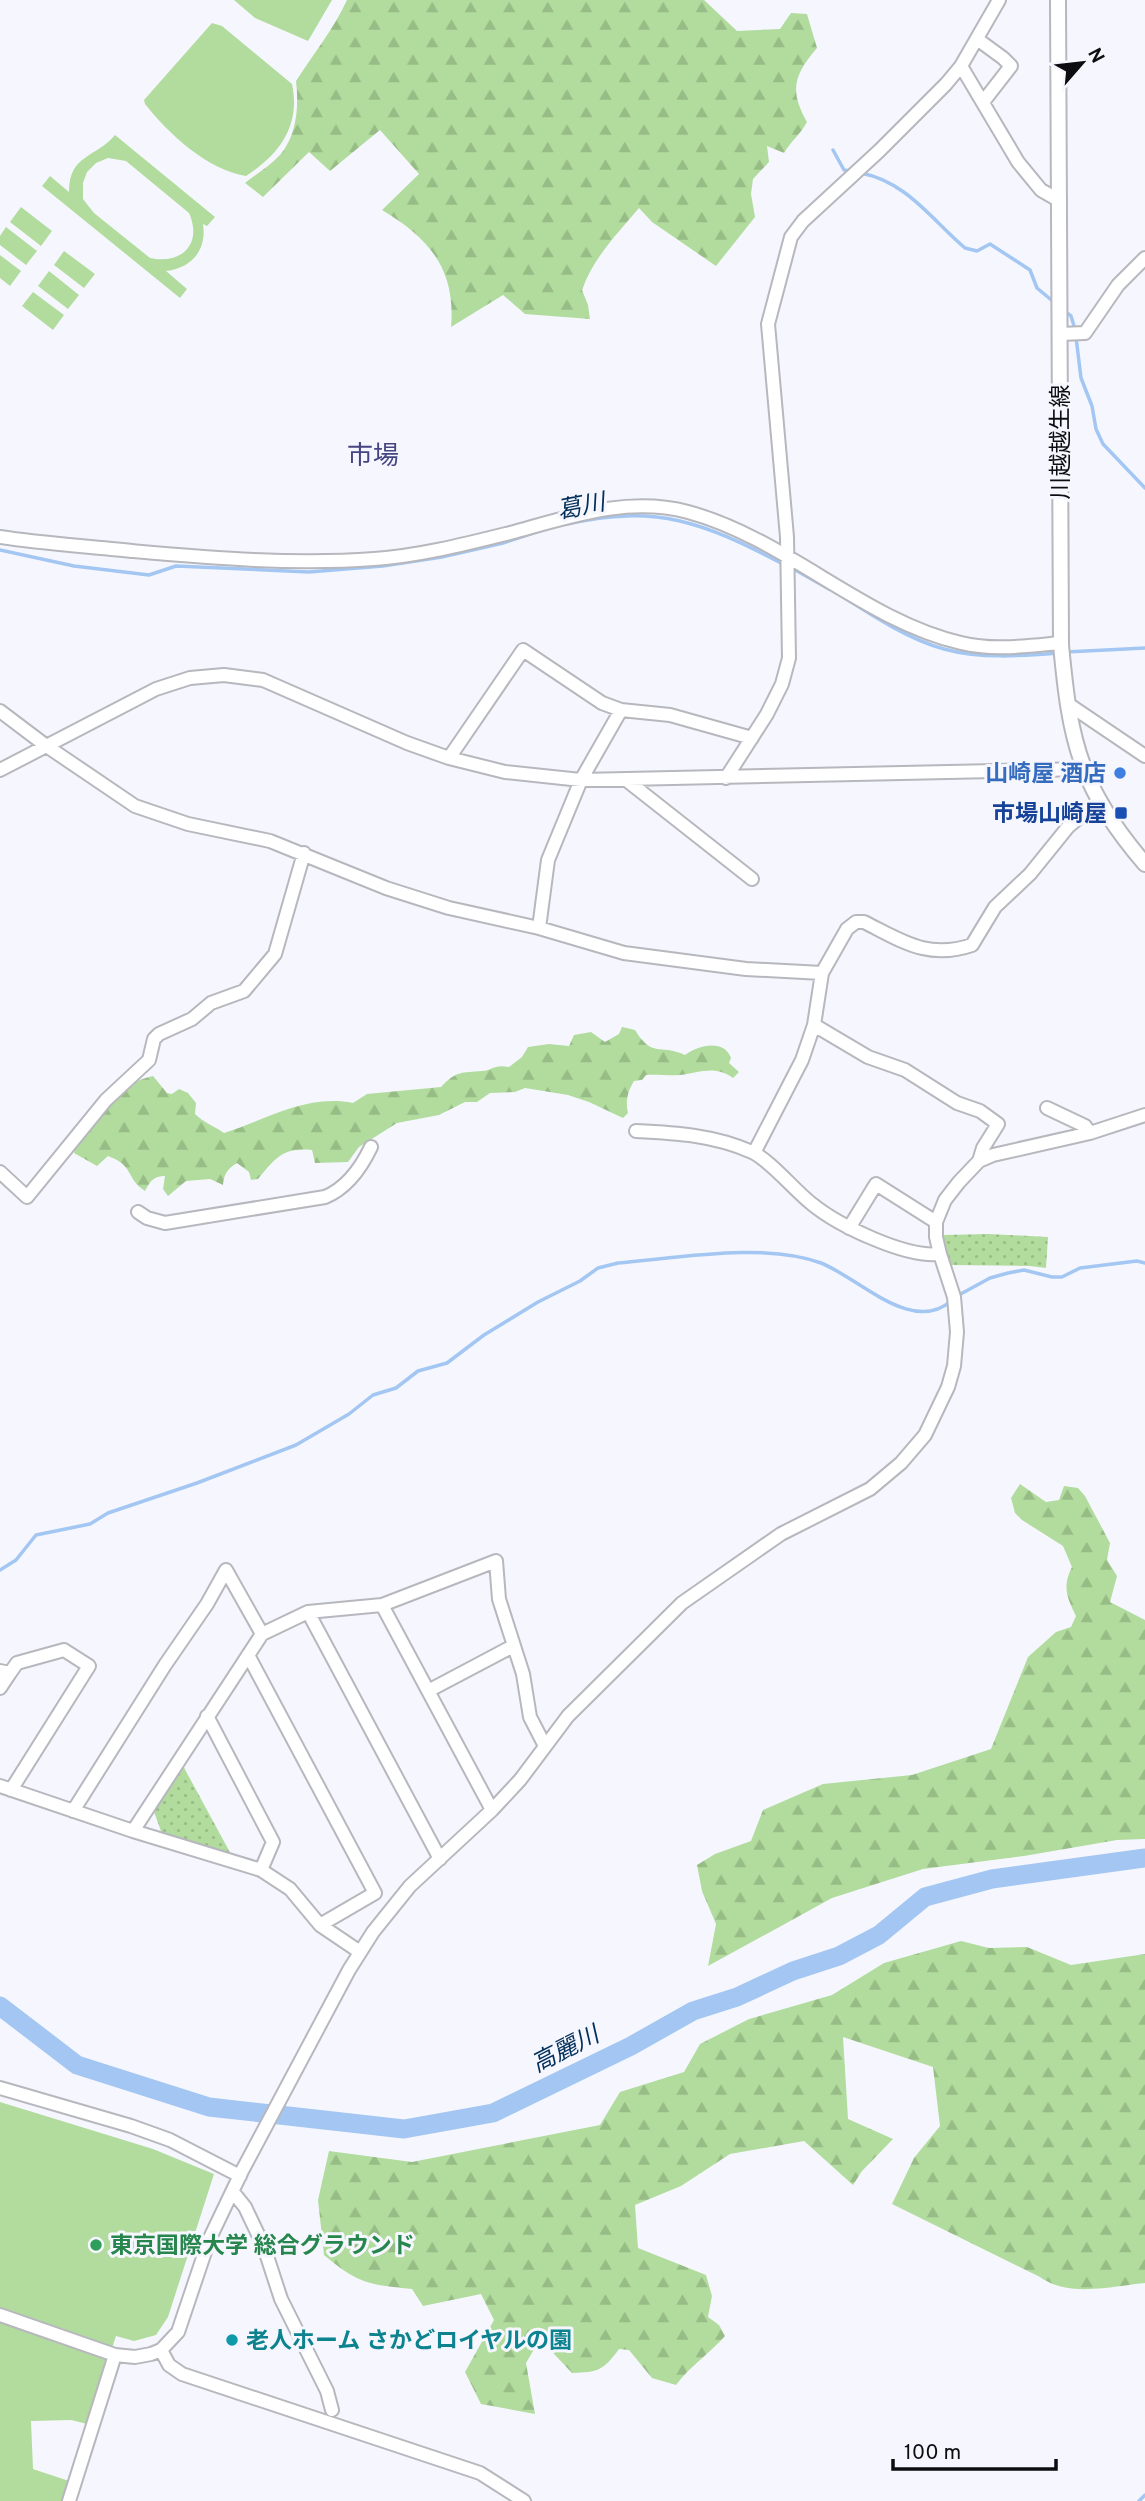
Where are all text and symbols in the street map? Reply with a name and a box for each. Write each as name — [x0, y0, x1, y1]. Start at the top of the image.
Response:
north arrow — [1047, 28, 1117, 98]
text: N — [1081, 44, 1109, 68]
street label: 川越越生線 — [1048, 385, 1077, 500]
district label: 市場 — [347, 441, 399, 474]
water label: 葛川 — [555, 488, 611, 527]
place label: 山崎屋 酒店 — [985, 761, 1106, 790]
marker: 山崎屋 酒店 — [1112, 765, 1128, 781]
place label: 市場山崎屋 — [992, 801, 1107, 830]
marker: 市場山崎屋 — [1113, 805, 1129, 821]
water label: 高麗川 — [527, 2020, 607, 2080]
place label: 東京国際大学 総合グラウンド — [110, 2233, 415, 2262]
marker: 東京国際大学 総合グラウンド — [88, 2237, 104, 2253]
place label: 老人ホーム さかどロイヤルの園 — [246, 2328, 572, 2357]
marker: 老人ホーム さかどロイヤルの園 — [224, 2332, 240, 2348]
scale bar — [893, 2428, 1056, 2472]
text: 100 m — [904, 2440, 961, 2467]

